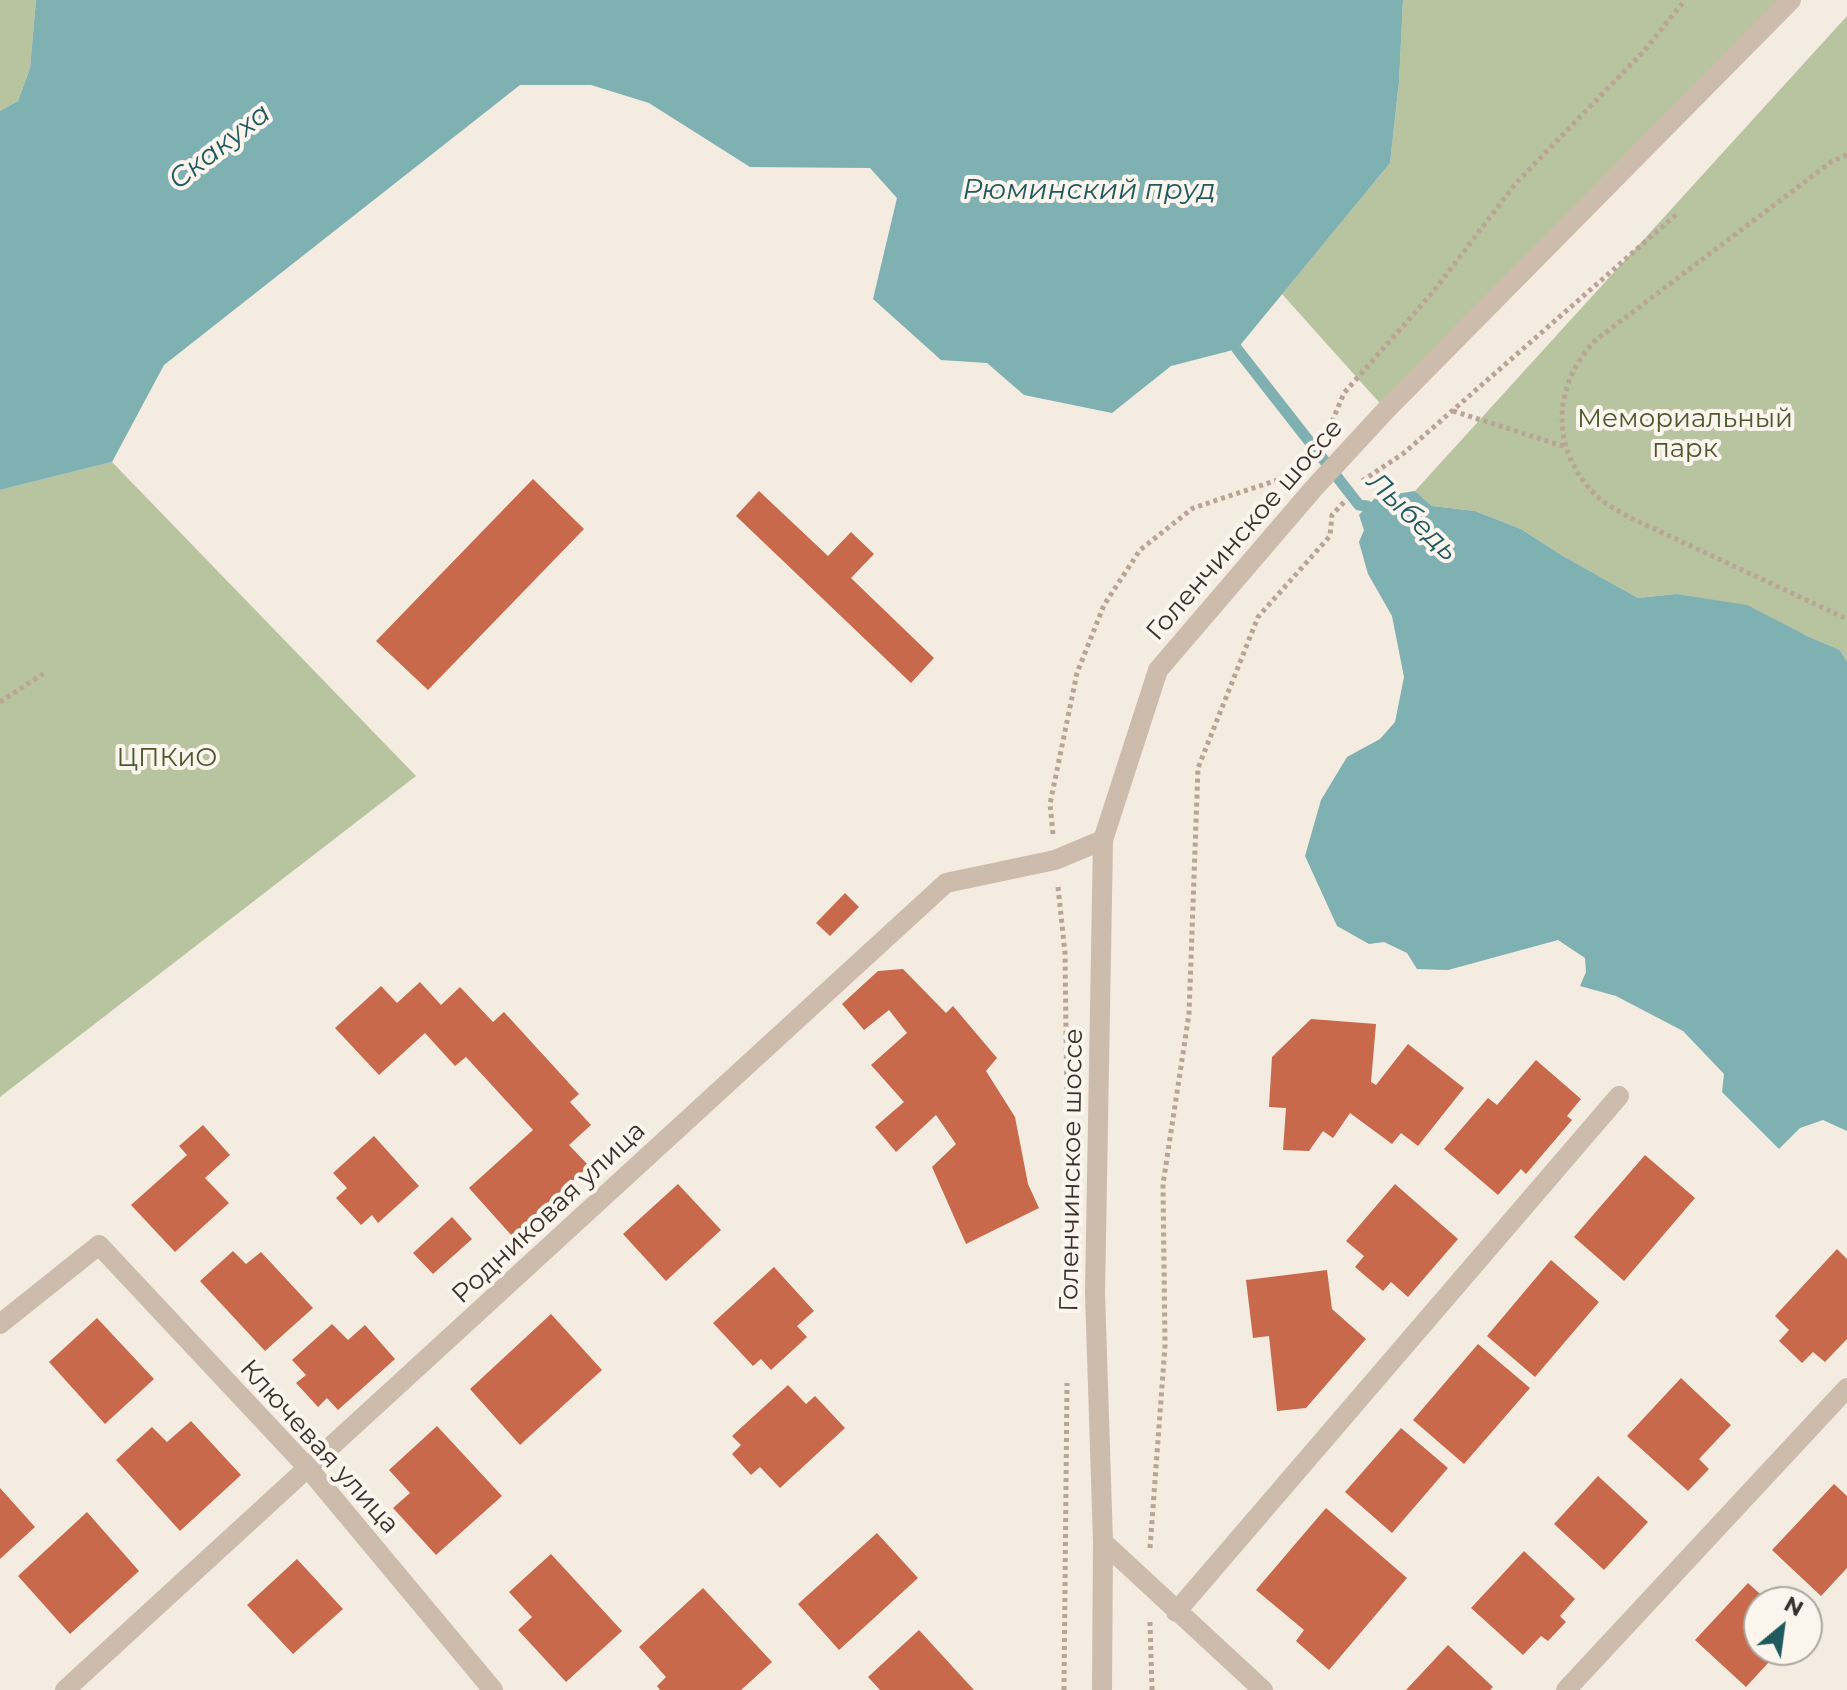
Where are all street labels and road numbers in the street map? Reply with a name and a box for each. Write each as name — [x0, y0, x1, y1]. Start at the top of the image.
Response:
street label: Голенчинское шоссе — [1140, 413, 1350, 647]
street label: Голенчинское шоссе — [1054, 1028, 1090, 1312]
street label: Родниковая улица — [446, 1115, 652, 1311]
street label: Ключевая улица — [233, 1354, 405, 1540]

